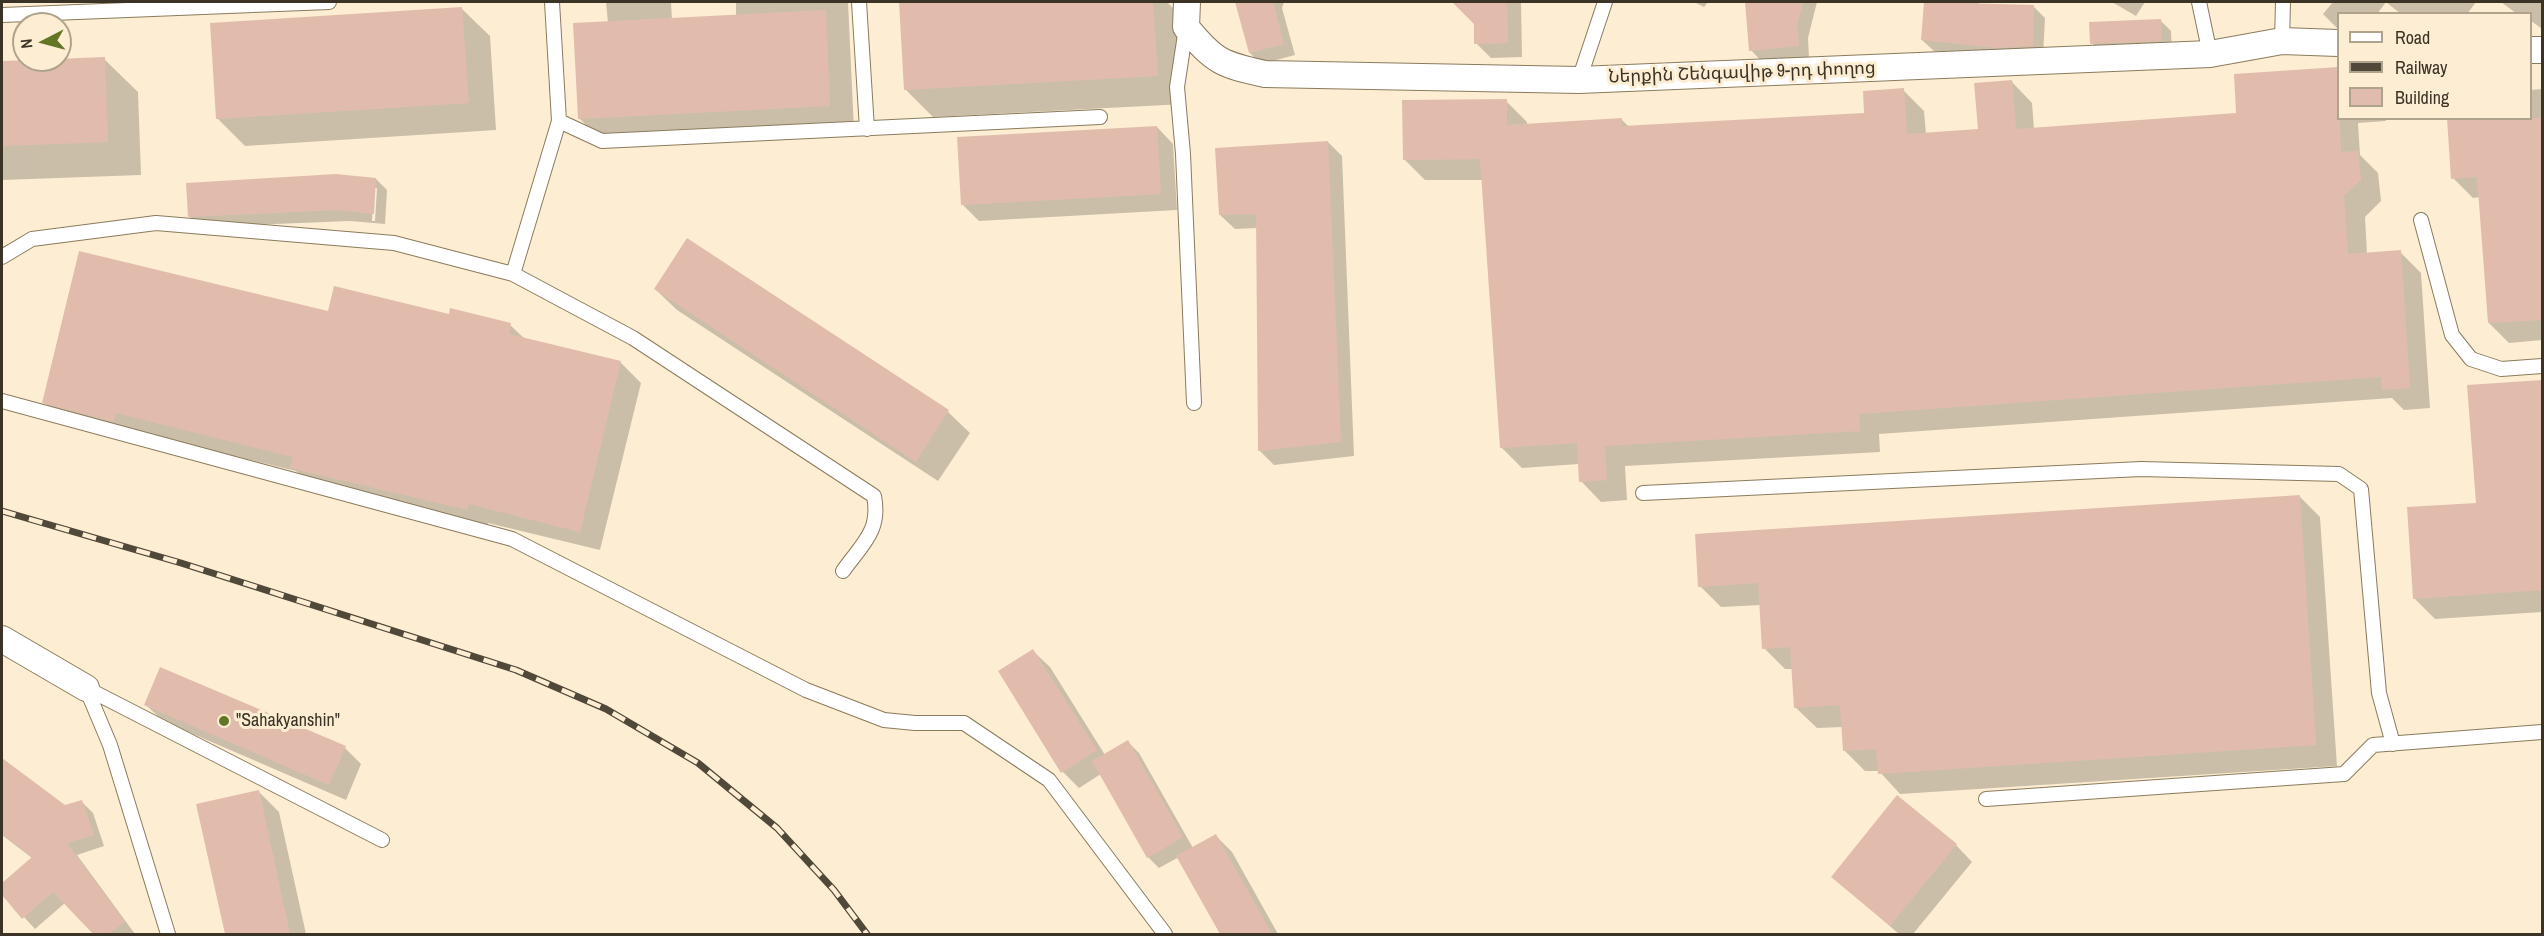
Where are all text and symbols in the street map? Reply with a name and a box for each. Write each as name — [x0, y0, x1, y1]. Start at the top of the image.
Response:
north arrow — [12, 12, 72, 72]
legend — [2337, 12, 2532, 120]
text: Road — [2395, 25, 2430, 50]
text: N — [15, 38, 38, 50]
text: Railway — [2395, 55, 2448, 80]
street label: Ներքին Շենգավիթ 9-րդ փողոց — [1608, 58, 1876, 88]
text: Building — [2395, 85, 2449, 110]
place label: "Sahakyanshin" — [236, 710, 340, 732]
marker: "Sahakyanshin" — [217, 714, 231, 728]

